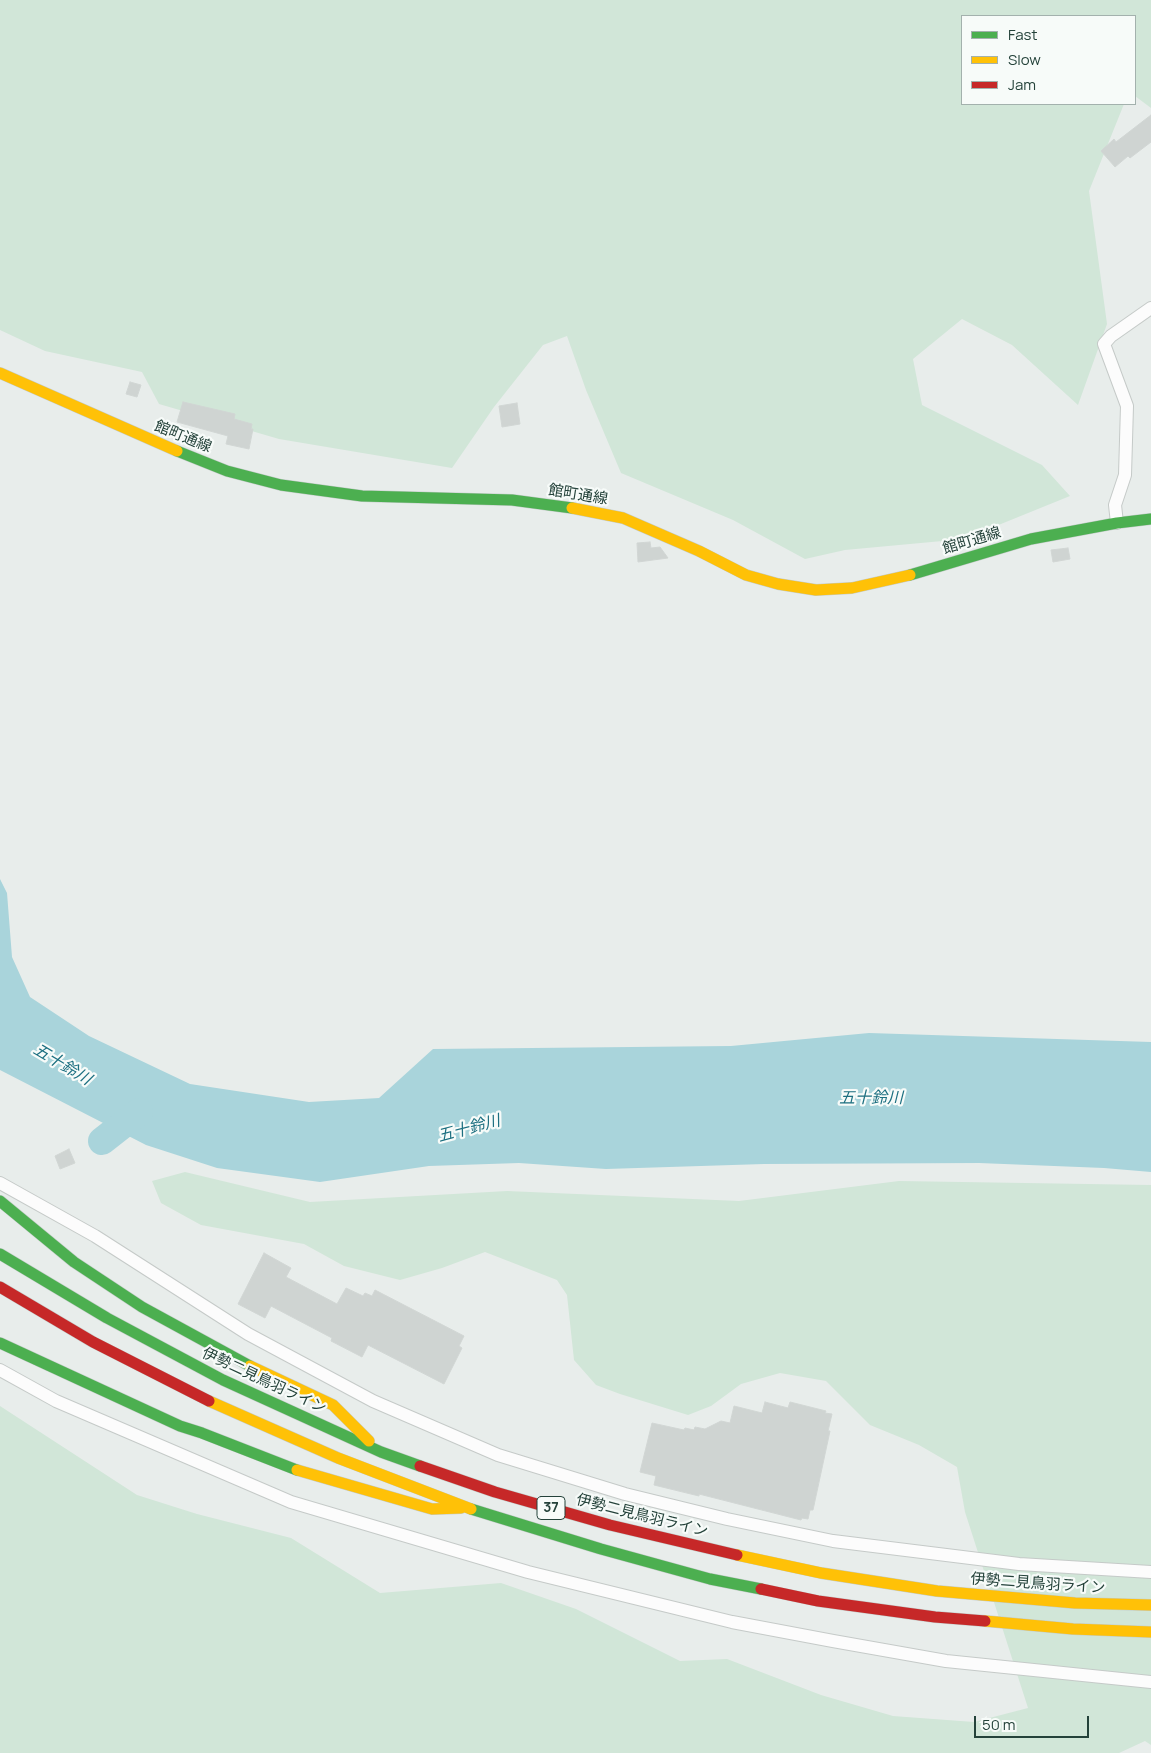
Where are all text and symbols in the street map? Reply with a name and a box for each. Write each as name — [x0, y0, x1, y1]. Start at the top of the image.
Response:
legend — [961, 15, 1136, 105]
text: Fast — [1008, 24, 1037, 45]
text: Slow — [1008, 49, 1041, 70]
text: Jam — [1008, 74, 1036, 95]
street label: 館町通線 — [152, 417, 214, 457]
street label: 館町通線 — [547, 481, 609, 509]
street label: 館町通線 — [941, 524, 1003, 558]
water label: 五十鈴川 — [30, 1040, 94, 1090]
water label: 五十鈴川 — [839, 1089, 903, 1109]
water label: 五十鈴川 — [436, 1111, 502, 1147]
street label: 伊勢二見鳥羽ライン — [199, 1344, 329, 1418]
street label: 伊勢二見鳥羽ライン — [574, 1491, 710, 1541]
road number: 37 — [537, 1496, 565, 1520]
street label: 伊勢二見鳥羽ライン — [970, 1570, 1106, 1598]
scale bar — [976, 1706, 1091, 1738]
text: 50 m — [982, 1714, 1016, 1735]

